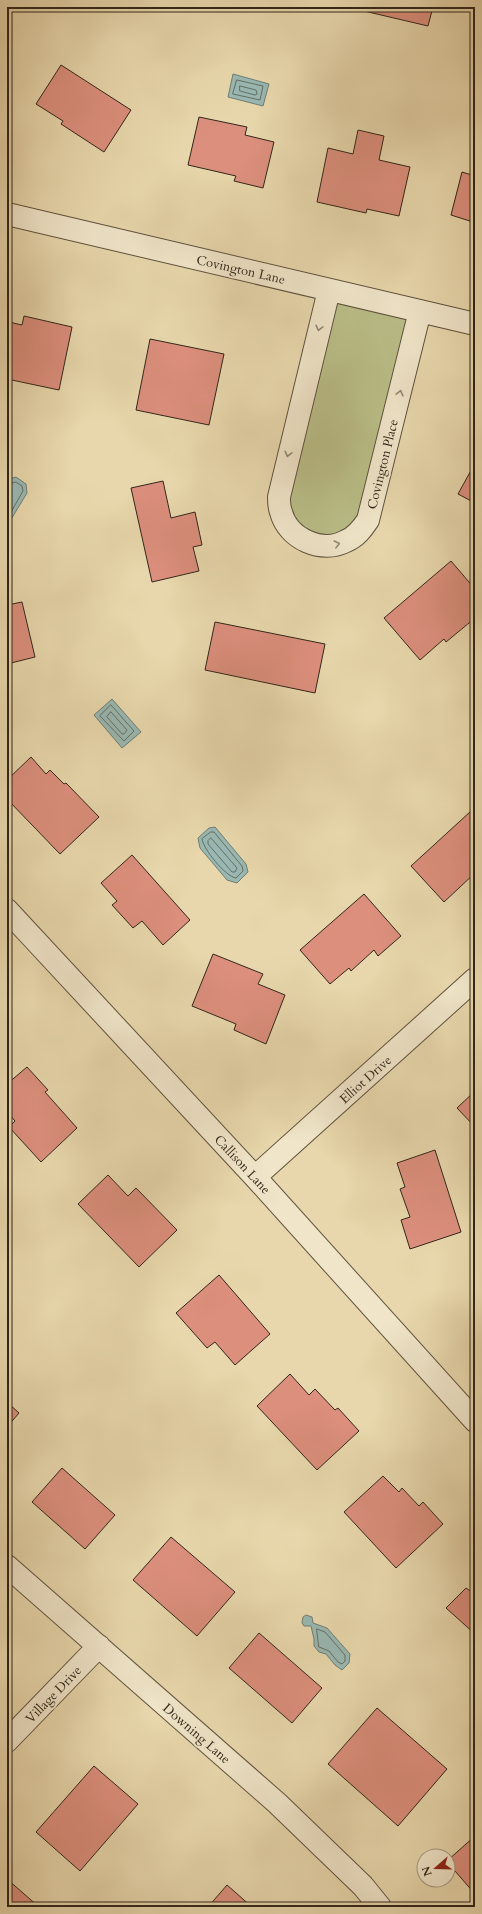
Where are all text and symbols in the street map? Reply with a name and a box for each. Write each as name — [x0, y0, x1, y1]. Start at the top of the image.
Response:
street label: Covington Lane — [195, 251, 287, 289]
one-way arrow — [316, 325, 324, 331]
one-way arrow — [395, 390, 404, 397]
street label: Covington Place — [363, 417, 403, 511]
one-way arrow — [285, 451, 293, 458]
one-way arrow — [333, 540, 340, 549]
street label: Elliot Drive — [336, 1051, 396, 1108]
street label: Callison Lane — [210, 1131, 274, 1198]
street label: Village Drive — [22, 1662, 86, 1727]
street label: Downing Lane — [159, 1699, 234, 1768]
north arrow — [416, 1848, 456, 1888]
text: N — [418, 1864, 436, 1878]

